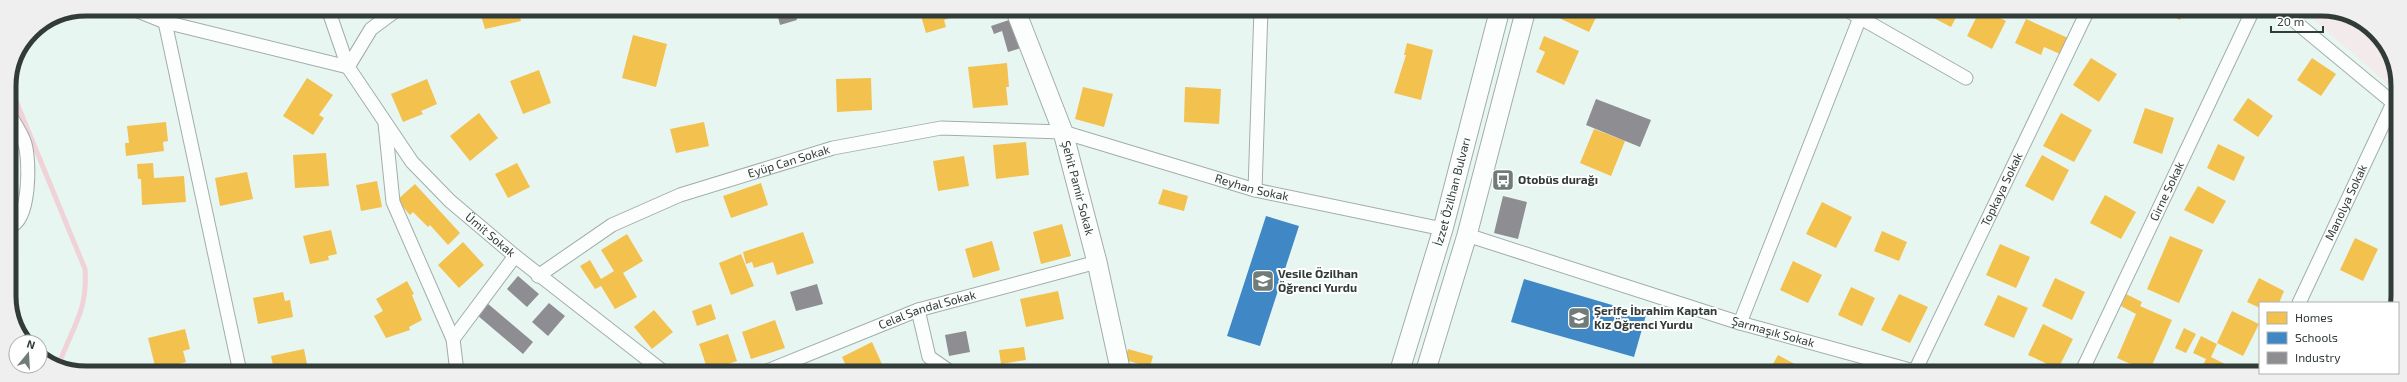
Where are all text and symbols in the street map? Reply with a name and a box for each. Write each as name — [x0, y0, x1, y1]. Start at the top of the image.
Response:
scale bar — [2271, 8, 2323, 34]
text: 20 m — [2277, 14, 2304, 28]
street label: İzzet Özilhan Bulvarı — [1430, 136, 1472, 247]
street label: Şehit Pamir Sokak — [1058, 139, 1098, 237]
street label: Eyüp Can Sokak — [746, 141, 831, 180]
street label: Topkaya Sokak — [1977, 150, 2025, 228]
street label: Girne Sokak — [2146, 159, 2186, 223]
street label: Manolya Sokak — [2321, 162, 2369, 242]
bus stop icon: Otobüs durağı — [1490, 167, 1516, 193]
street label: Reyhan Sokak — [1213, 170, 1290, 203]
place label: Otobüs durağı — [1518, 172, 1598, 186]
street label: Ümit Sokak — [463, 209, 519, 259]
place label: Vesile Özilhan Öğrenci Yurdu — [1278, 266, 1358, 294]
school or university icon: Vesile Özilhan Öğrenci Yurdu — [1250, 268, 1276, 294]
street label: Celal Sandal Sokak — [876, 287, 977, 331]
legend — [2259, 302, 2399, 374]
place label: Şerife İbrahim Kaptan Kız Öğrenci Yurdu — [1594, 303, 1717, 331]
school or university icon: Şerife İbrahim Kaptan Kız Öğrenci Yurdu — [1566, 305, 1592, 331]
text: Homes — [2295, 310, 2333, 324]
street label: Şarmaşık Sokak — [1729, 313, 1816, 349]
text: Schools — [2295, 330, 2338, 344]
north arrow — [8, 334, 48, 374]
text: N — [25, 337, 37, 351]
text: Industry — [2295, 350, 2341, 364]

